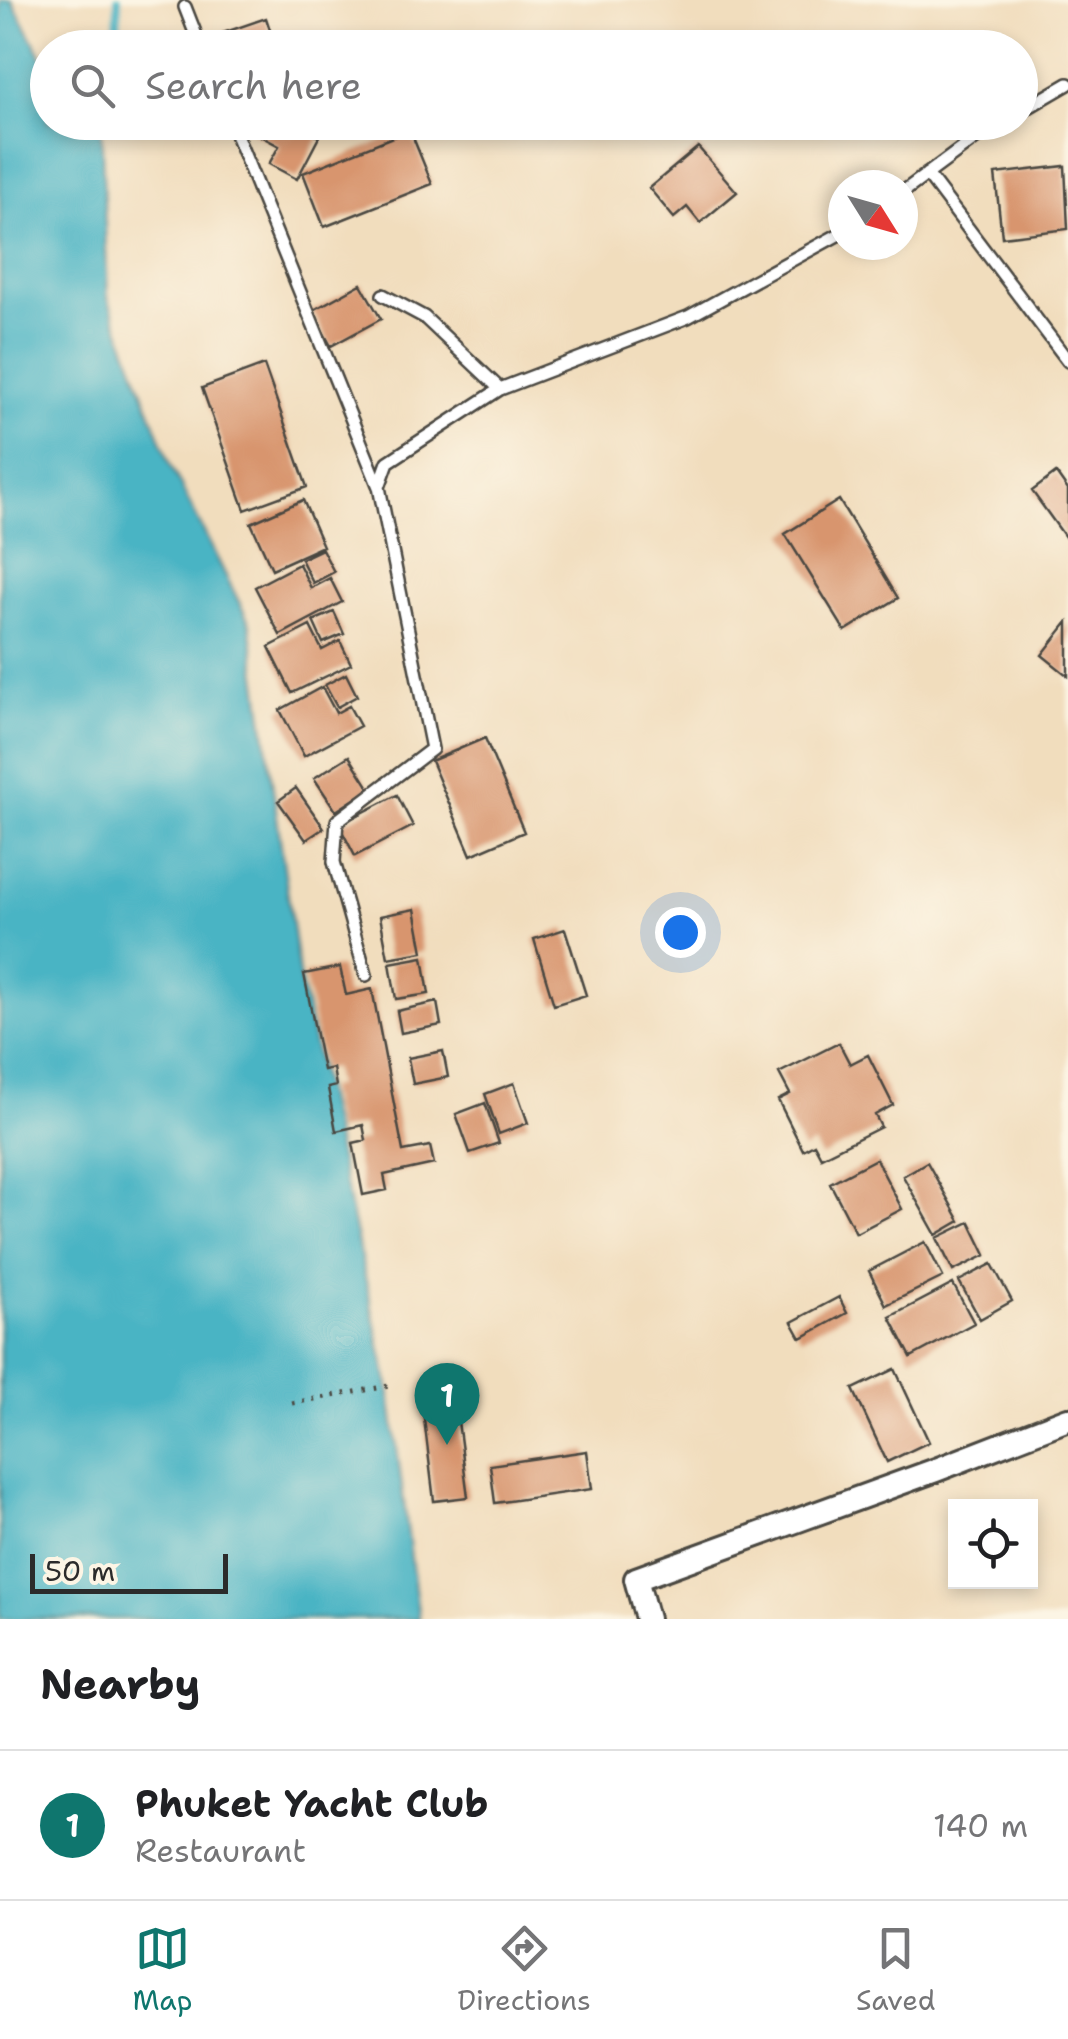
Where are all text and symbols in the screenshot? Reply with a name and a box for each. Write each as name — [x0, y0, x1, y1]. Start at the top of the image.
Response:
search box — [30, 30, 1038, 140]
icon: search — [65, 58, 120, 113]
text: Search here — [145, 60, 362, 111]
north arrow — [828, 170, 918, 260]
your location — [655, 907, 706, 958]
pin: 1 — [414, 1362, 480, 1445]
map controls — [948, 1499, 1038, 1589]
button: locate — [948, 1499, 1038, 1589]
scale bar — [30, 1549, 228, 1594]
text: 50 m — [45, 1552, 115, 1590]
text: Nearby — [40, 1656, 200, 1712]
text: Phuket Yacht Club — [135, 1778, 488, 1829]
text: 1 — [65, 1804, 80, 1847]
text: 140 m — [933, 1804, 1028, 1847]
text: Restaurant — [135, 1829, 306, 1872]
tab: Map — [133, 1921, 192, 2019]
tab: Directions — [457, 1921, 591, 2019]
tab: Saved — [856, 1921, 935, 2019]

